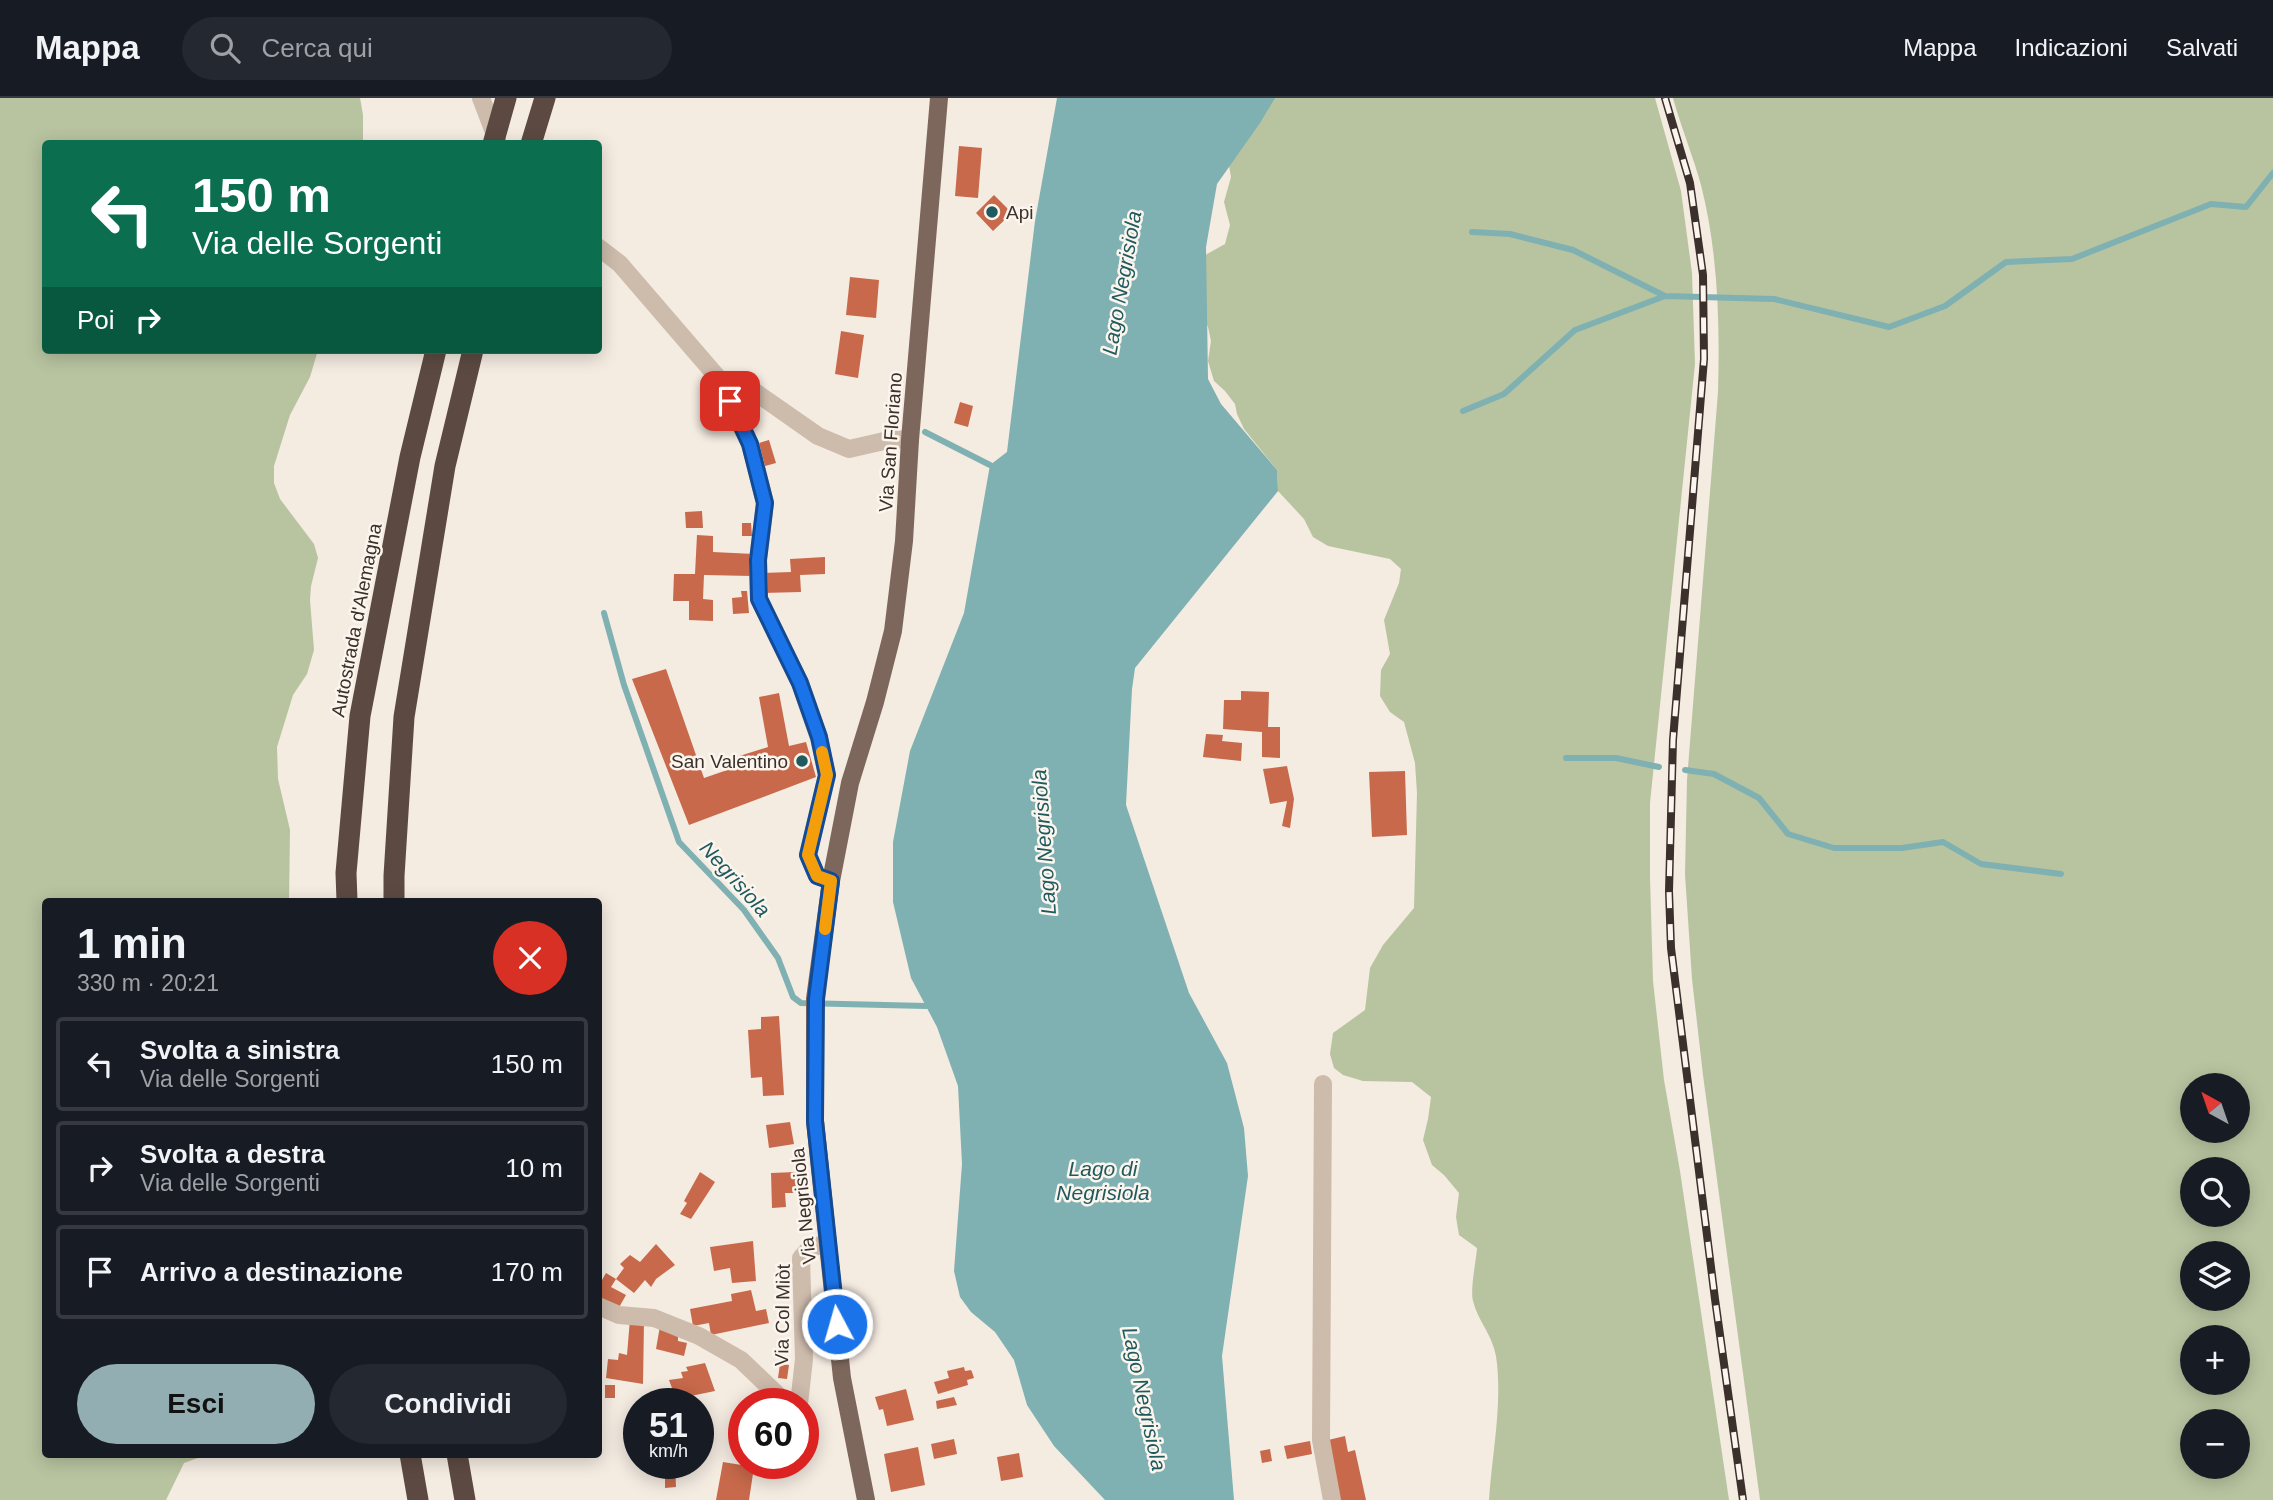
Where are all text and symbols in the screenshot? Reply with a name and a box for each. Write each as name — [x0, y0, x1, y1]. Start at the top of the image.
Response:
search box — [182, 17, 672, 80]
text: Mappa — [35, 29, 140, 66]
icon: search — [206, 29, 244, 67]
text: Cerca qui — [262, 33, 373, 63]
text: Mappa — [1903, 34, 1977, 61]
text: Indicazioni — [2015, 34, 2128, 61]
text: Salvati — [2166, 34, 2238, 61]
icon: left — [77, 168, 168, 259]
text: 150 m — [192, 168, 331, 222]
place label: Api — [1006, 202, 1033, 223]
marker: Api — [984, 204, 1000, 220]
water label: Lago Negrisiola — [1098, 209, 1146, 357]
text: Via delle Sorgenti — [192, 225, 442, 261]
icon: right — [129, 301, 167, 339]
text: Poi — [77, 305, 115, 335]
pin — [700, 371, 760, 431]
street label: Via San Floriano — [875, 371, 906, 513]
icon: arrive — [711, 382, 749, 420]
street label: Autostrada d'Alemagna — [327, 521, 386, 719]
place label: San Valentino — [671, 751, 788, 772]
marker: San Valentino — [794, 753, 810, 769]
water label: Lago Negrisiola — [1027, 768, 1060, 916]
water label: Negrisiola — [696, 836, 775, 921]
text: 1 min — [77, 920, 187, 967]
button: close — [493, 921, 567, 995]
text: 330 m · 20:21 — [77, 970, 219, 996]
text: Svolta a sinistra — [140, 1035, 339, 1065]
icon: left — [81, 1045, 119, 1083]
text: 150 m — [491, 1049, 563, 1079]
text: Via delle Sorgenti — [140, 1066, 320, 1092]
north arrow — [2180, 1073, 2250, 1143]
map controls — [2180, 1073, 2250, 1479]
text: Svolta a destra — [140, 1139, 325, 1169]
street label: Via Negrisiola — [787, 1146, 820, 1265]
icon: right — [81, 1149, 119, 1187]
text: 10 m — [505, 1153, 563, 1183]
water label: Lago di Negrisiola — [1056, 1157, 1150, 1204]
button: search — [2180, 1157, 2250, 1227]
text: Via delle Sorgenti — [140, 1170, 320, 1196]
button: layers — [2180, 1241, 2250, 1311]
icon: arrive — [81, 1253, 119, 1291]
text: Arrivo a destinazione — [140, 1257, 403, 1287]
text: 170 m — [491, 1257, 563, 1287]
street label: Via Col Miòt — [771, 1263, 794, 1366]
position arrow — [800, 1287, 874, 1361]
water label: Lago Negrisiola — [1118, 1325, 1171, 1473]
button: + — [2180, 1325, 2250, 1395]
button: Esci — [77, 1364, 315, 1444]
button: Condividi — [329, 1364, 567, 1444]
speed limit sign: 60 — [728, 1388, 819, 1479]
text: 51 — [649, 1405, 688, 1444]
button: − — [2180, 1409, 2250, 1479]
text: km/h — [649, 1441, 688, 1461]

